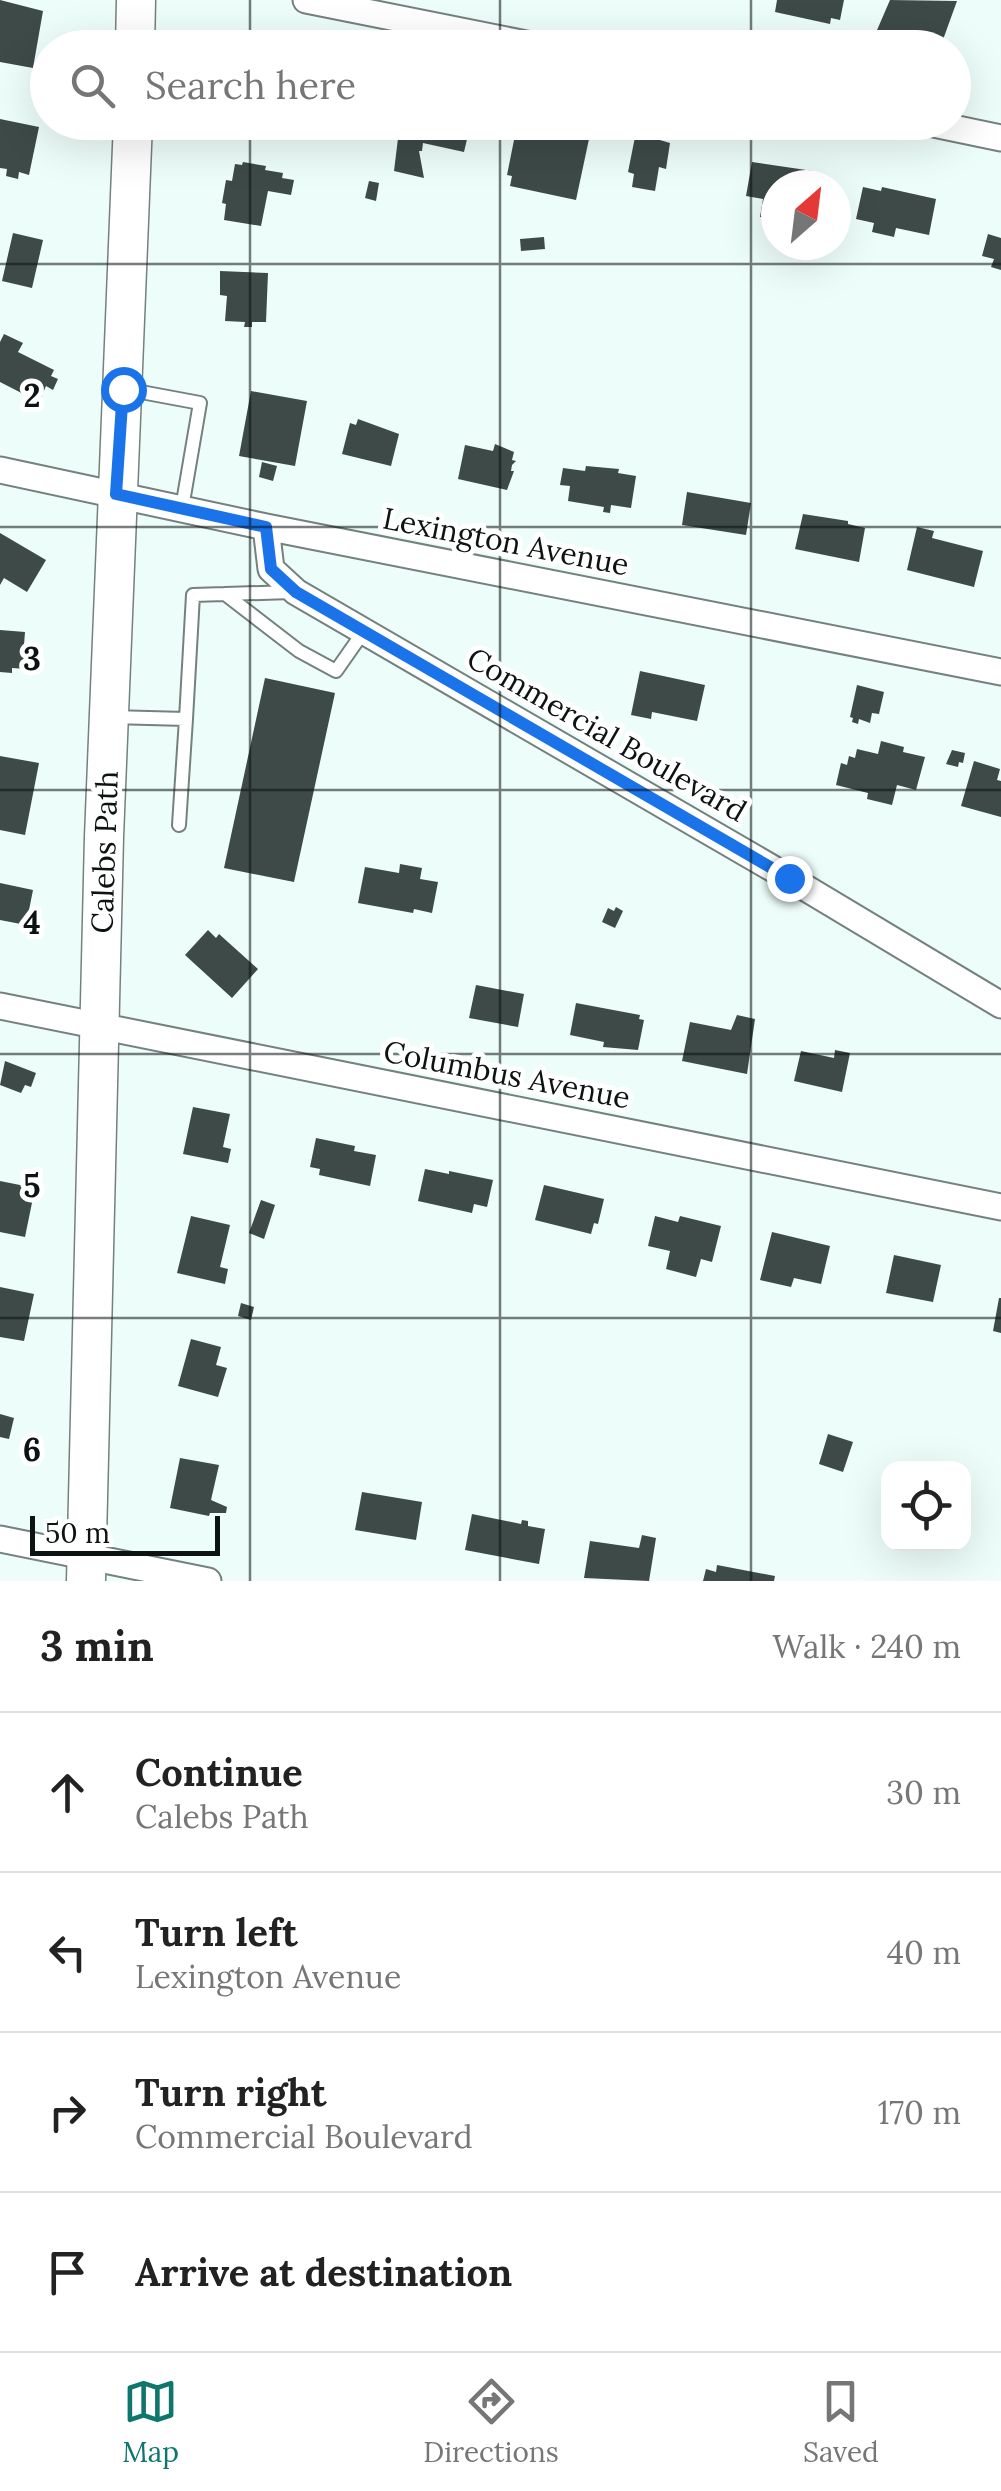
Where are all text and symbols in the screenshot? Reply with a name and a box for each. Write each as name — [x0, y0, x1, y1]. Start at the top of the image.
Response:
search box — [30, 30, 971, 140]
icon: search — [65, 58, 120, 113]
text: Search here — [145, 61, 356, 109]
north arrow — [761, 170, 851, 260]
route start — [101, 367, 147, 413]
text: 2 — [23, 375, 41, 416]
street label: Lexington Avenue — [380, 499, 632, 584]
text: 3 — [23, 638, 41, 679]
street label: Commercial Boulevard — [460, 638, 754, 830]
street label: Calebs Path — [82, 770, 126, 934]
route end — [767, 856, 813, 902]
text: 4 — [23, 902, 41, 943]
street label: Columbus Avenue — [380, 1031, 634, 1117]
text: 5 — [23, 1165, 41, 1206]
text: 6 — [23, 1429, 41, 1470]
map controls — [881, 1461, 971, 1551]
button: locate — [881, 1461, 971, 1551]
scale bar — [30, 1511, 220, 1556]
text: 50 m — [45, 1515, 110, 1551]
text: 3 min — [40, 1619, 154, 1673]
text: Walk · 240 m — [772, 1626, 961, 1667]
text: Continue — [135, 1748, 303, 1796]
icon: ahead — [40, 1765, 95, 1820]
text: 30 m — [886, 1772, 961, 1813]
text: Calebs Path — [135, 1796, 309, 1837]
text: Turn left — [135, 1908, 298, 1956]
icon: left — [40, 1925, 95, 1980]
text: 40 m — [887, 1932, 961, 1973]
text: Lexington Avenue — [135, 1956, 401, 1997]
text: Turn right — [135, 2068, 326, 2116]
icon: right — [40, 2085, 95, 2140]
text: 170 m — [878, 2092, 961, 2133]
text: Commercial Boulevard — [135, 2116, 473, 2157]
icon: arrive — [40, 2245, 95, 2300]
text: Arrive at destination — [135, 2248, 512, 2296]
tab: Map — [122, 2374, 179, 2470]
tab: Directions — [423, 2374, 559, 2470]
tab: Saved — [803, 2374, 879, 2470]

